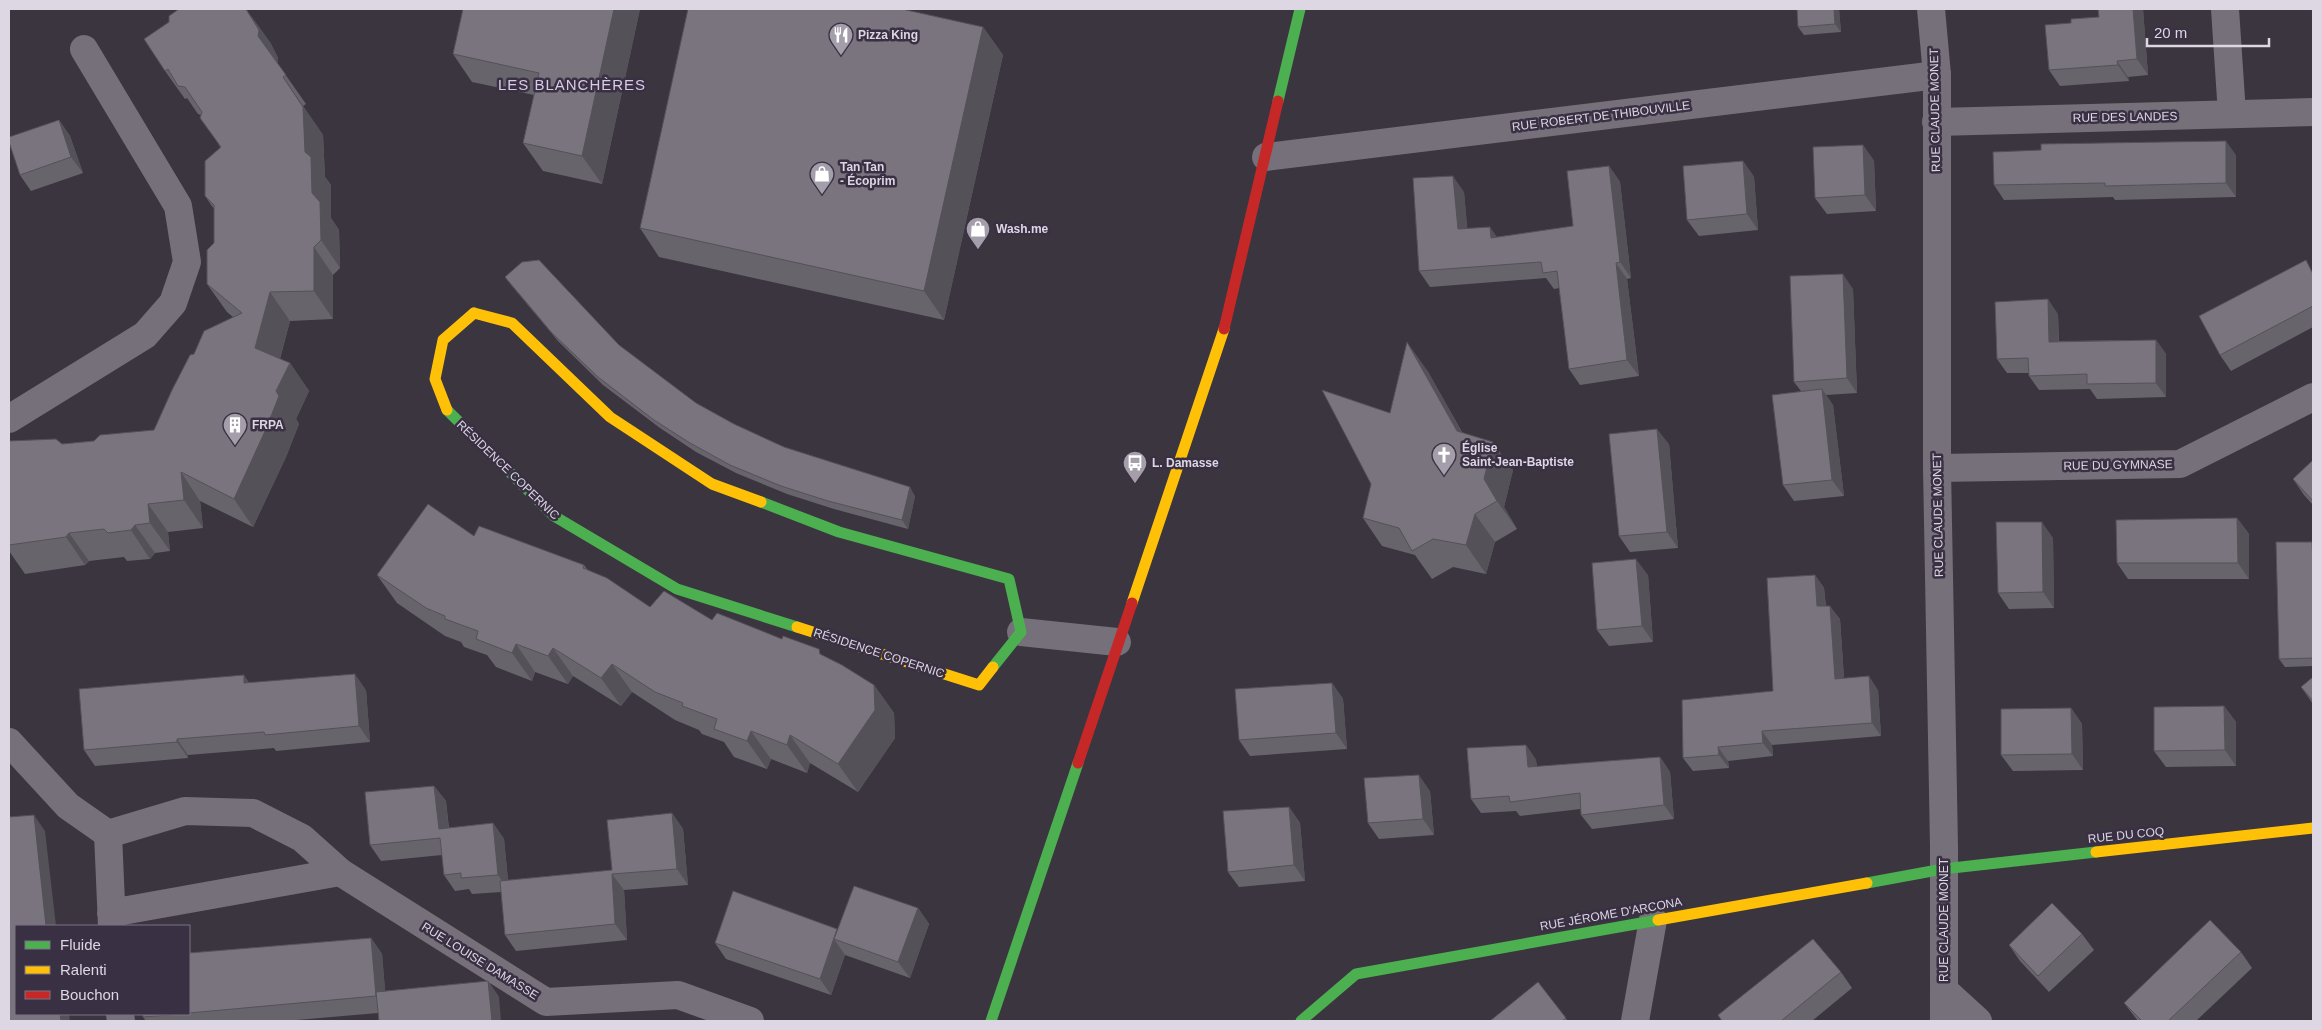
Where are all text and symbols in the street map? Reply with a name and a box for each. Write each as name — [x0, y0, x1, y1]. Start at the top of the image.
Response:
scale bar — [2147, 15, 2270, 47]
restaurant icon: Pizza King — [828, 22, 854, 56]
text: 20 m — [2154, 24, 2187, 41]
place label: Pizza King — [858, 28, 918, 42]
street label: RUE CLAUDE MONET — [1927, 47, 1943, 172]
district label: LES BLANCHÈRES — [498, 76, 646, 93]
street label: RUE ROBERT DE THIBOUVILLE — [1511, 98, 1691, 134]
street label: RUE DES LANDES — [2073, 109, 2177, 125]
place label: Tan Tan - Écoprim — [840, 160, 895, 188]
shop icon: Tan Tan - Écoprim — [809, 161, 835, 195]
shop icon: Wash.me — [965, 216, 991, 250]
place label: Wash.me — [996, 222, 1049, 236]
building icon: FRPA — [222, 412, 248, 446]
street label: RÉSIDENCE COPERNIC — [454, 417, 563, 523]
place label: FRPA — [252, 418, 284, 432]
place label: Église Saint-Jean-Baptiste — [1462, 440, 1574, 469]
church icon: Église Saint-Jean-Baptiste — [1431, 442, 1457, 476]
bus stop icon: L. Damasse — [1122, 450, 1148, 484]
street label: RUE CLAUDE MONET — [1930, 452, 1946, 577]
place label: L. Damasse — [1152, 456, 1219, 470]
street label: RUE DU GYMNASE — [2063, 457, 2173, 473]
street label: RÉSIDENCE COPERNIC — [812, 624, 947, 681]
street label: RUE DU COQ — [2087, 824, 2165, 846]
street label: RUE CLAUDE MONET — [1937, 857, 1951, 982]
street label: RUE JÉROME D'ARCONA — [1539, 894, 1683, 933]
street label: RUE LOUISE DAMASSE — [419, 919, 541, 1003]
legend — [15, 925, 190, 1015]
text: Fluide — [60, 936, 101, 953]
text: Ralenti — [60, 961, 107, 978]
text: Bouchon — [60, 986, 119, 1003]

